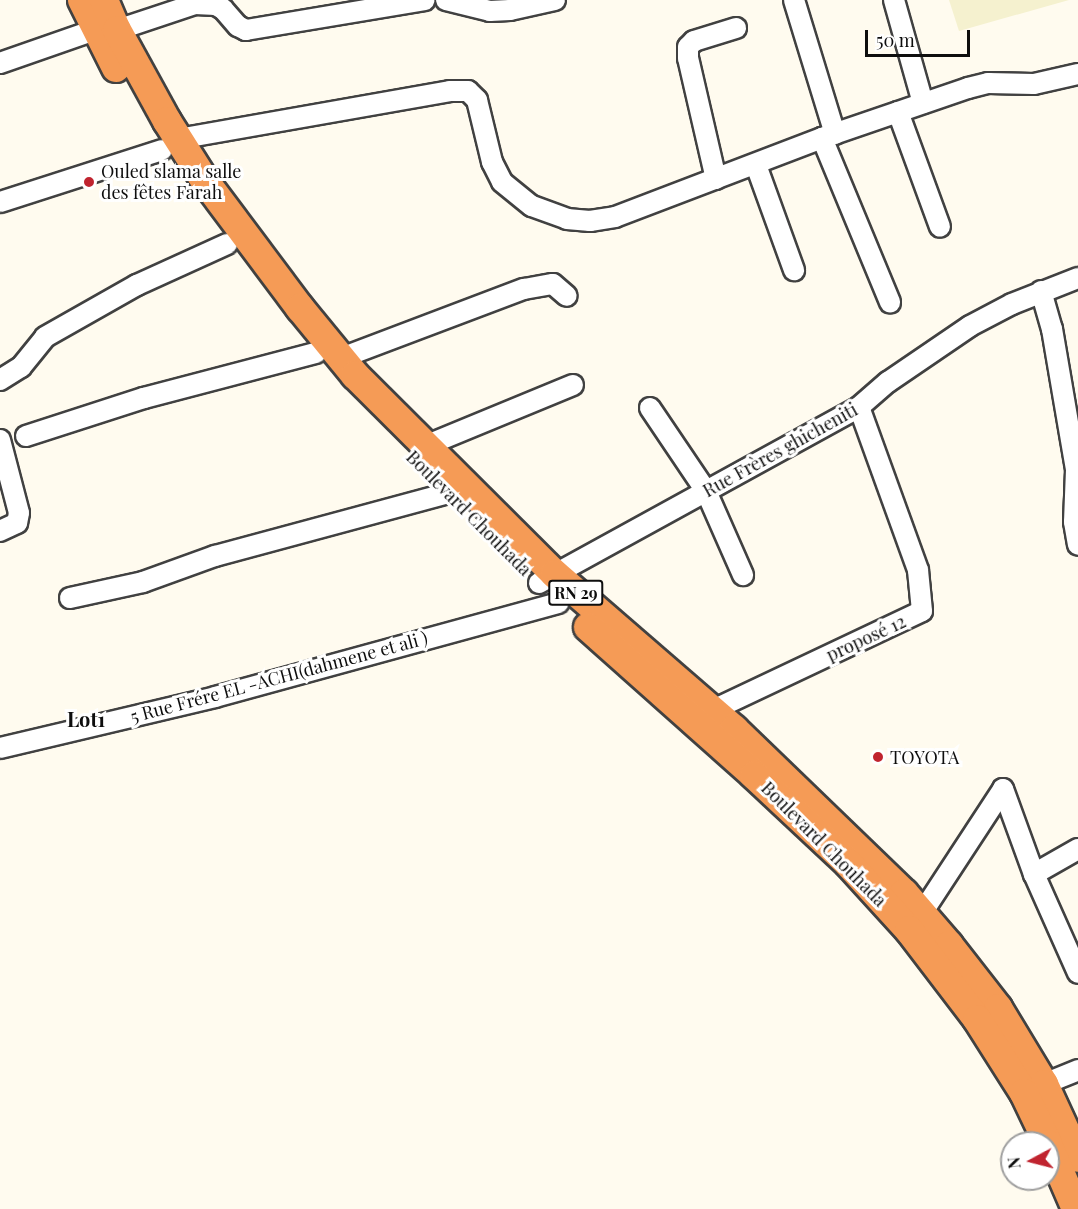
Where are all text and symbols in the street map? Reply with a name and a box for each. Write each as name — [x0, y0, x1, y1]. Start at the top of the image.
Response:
scale bar — [868, 18, 973, 56]
text: 50 m — [876, 28, 915, 52]
place label: Ouled slama salle des fêtes Farah — [101, 161, 242, 204]
marker: Ouled slama salle des fêtes Farah — [82, 175, 96, 189]
street label: Rue Frères ghicheniti — [699, 399, 861, 501]
street label: Boulevard Chouhada — [402, 446, 536, 580]
road number: RN 29 — [548, 580, 604, 606]
street label: proposé 12 — [823, 610, 909, 666]
street label: 5 Rue Frére EL -ACHI(dahmene et ali ) — [128, 627, 430, 727]
district label: Lot1 — [67, 706, 105, 730]
place label: TOYOTA — [890, 746, 959, 768]
marker: TOYOTA — [871, 750, 885, 764]
street label: Boulevard Chouhada — [757, 777, 891, 911]
north arrow — [1000, 1131, 1060, 1191]
text: N — [1002, 1156, 1025, 1170]

